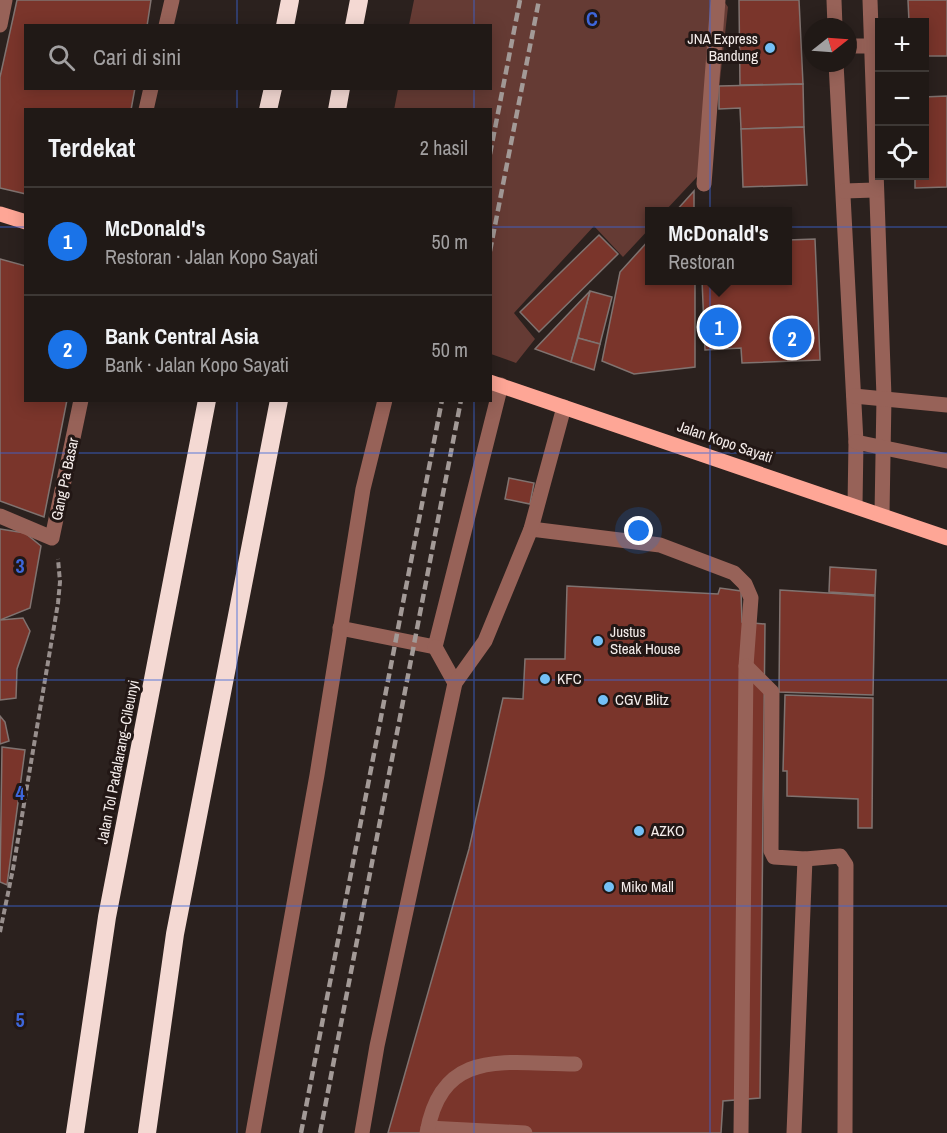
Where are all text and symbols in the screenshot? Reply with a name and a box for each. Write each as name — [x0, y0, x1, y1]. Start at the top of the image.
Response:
text: C — [586, 5, 598, 32]
north arrow — [803, 18, 857, 72]
map controls — [875, 18, 929, 180]
button: + — [875, 18, 929, 72]
search box — [24, 24, 492, 90]
place label: JNA Express Bandung — [688, 28, 758, 66]
icon: search — [45, 41, 78, 74]
marker: JNA Express Bandung — [763, 41, 777, 55]
text: Cari di sini — [93, 42, 181, 72]
button: − — [875, 72, 929, 126]
button: locate — [875, 126, 929, 180]
text: Terdekat — [48, 130, 135, 165]
text: 2 hasil — [420, 134, 468, 161]
popup — [645, 207, 792, 285]
text: McDonald's — [105, 213, 206, 243]
text: McDonald's — [668, 218, 769, 248]
text: 1 — [63, 228, 72, 255]
text: 50 m — [432, 228, 468, 255]
text: Restoran · Jalan Kopo Sayati — [105, 243, 318, 270]
text: Restoran — [668, 248, 735, 275]
pin: 1 — [700, 304, 738, 350]
pin: 2 — [772, 316, 812, 360]
text: Bank Central Asia — [105, 321, 259, 351]
text: 2 — [63, 336, 72, 363]
text: 50 m — [432, 336, 468, 363]
text: Bank · Jalan Kopo Sayati — [105, 351, 289, 378]
street label: Jalan Kopo Sayati — [675, 415, 776, 468]
street label: Gang Pa Basar — [45, 436, 84, 522]
your location — [624, 516, 653, 545]
text: 3 — [15, 552, 25, 579]
place label: Justus Steak House — [610, 621, 681, 659]
marker: Justus Steak House — [591, 634, 605, 648]
place label: KFC — [557, 668, 582, 689]
marker: KFC — [538, 672, 552, 686]
street label: Jalan Tol Padalarang–Cileunyi — [91, 678, 144, 846]
place label: CGV Blitz — [615, 689, 669, 710]
marker: CGV Blitz — [596, 693, 610, 707]
text: 4 — [15, 779, 25, 806]
place label: AZKO — [650, 820, 685, 841]
marker: AZKO — [632, 824, 646, 838]
place label: Miko Mall — [621, 876, 674, 897]
marker: Miko Mall — [602, 880, 616, 894]
text: 5 — [15, 1006, 25, 1033]

